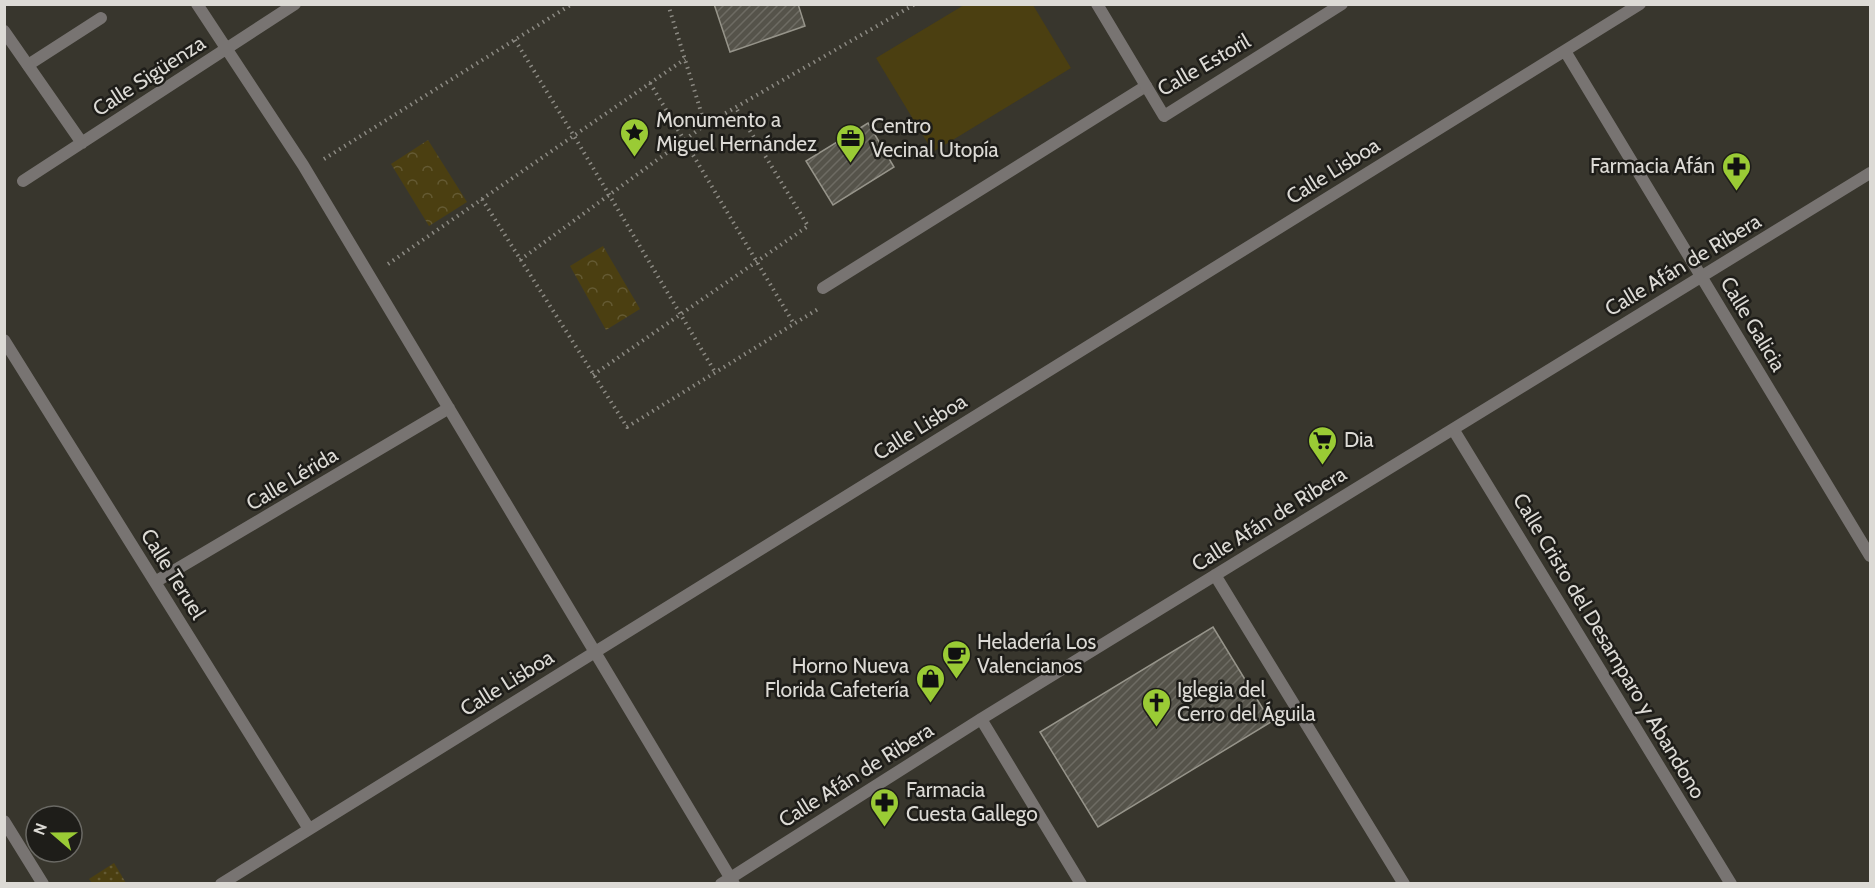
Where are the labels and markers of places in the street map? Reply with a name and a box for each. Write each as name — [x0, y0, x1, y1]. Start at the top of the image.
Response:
place label: Monumento a Miguel Hernández — [656, 107, 817, 156]
place label: Centro Vecinal Utopía — [871, 113, 999, 162]
place icon: Monumento a Miguel Hernández — [619, 116, 651, 158]
office icon: Centro Vecinal Utopía — [834, 122, 866, 164]
pharmacy icon: Farmacia Afán — [1720, 150, 1752, 192]
place label: Farmacia Afán — [1590, 153, 1715, 178]
supermarket icon: Dia — [1307, 424, 1339, 466]
place label: Dia — [1344, 427, 1374, 452]
place label: Heladería Los Valencianos — [977, 629, 1096, 678]
cafe icon: Heladería Los Valencianos — [940, 638, 972, 680]
place label: Horno Nueva Florida Cafetería — [765, 653, 909, 702]
shop icon: Horno Nueva Florida Cafetería — [914, 662, 946, 704]
place label: Iglegia del Cerro del Águila — [1177, 677, 1315, 726]
church icon: Iglegia del Cerro del Águila — [1140, 686, 1172, 728]
place label: Farmacia Cuesta Gallego — [906, 777, 1038, 826]
pharmacy icon: Farmacia Cuesta Gallego — [869, 786, 901, 828]

